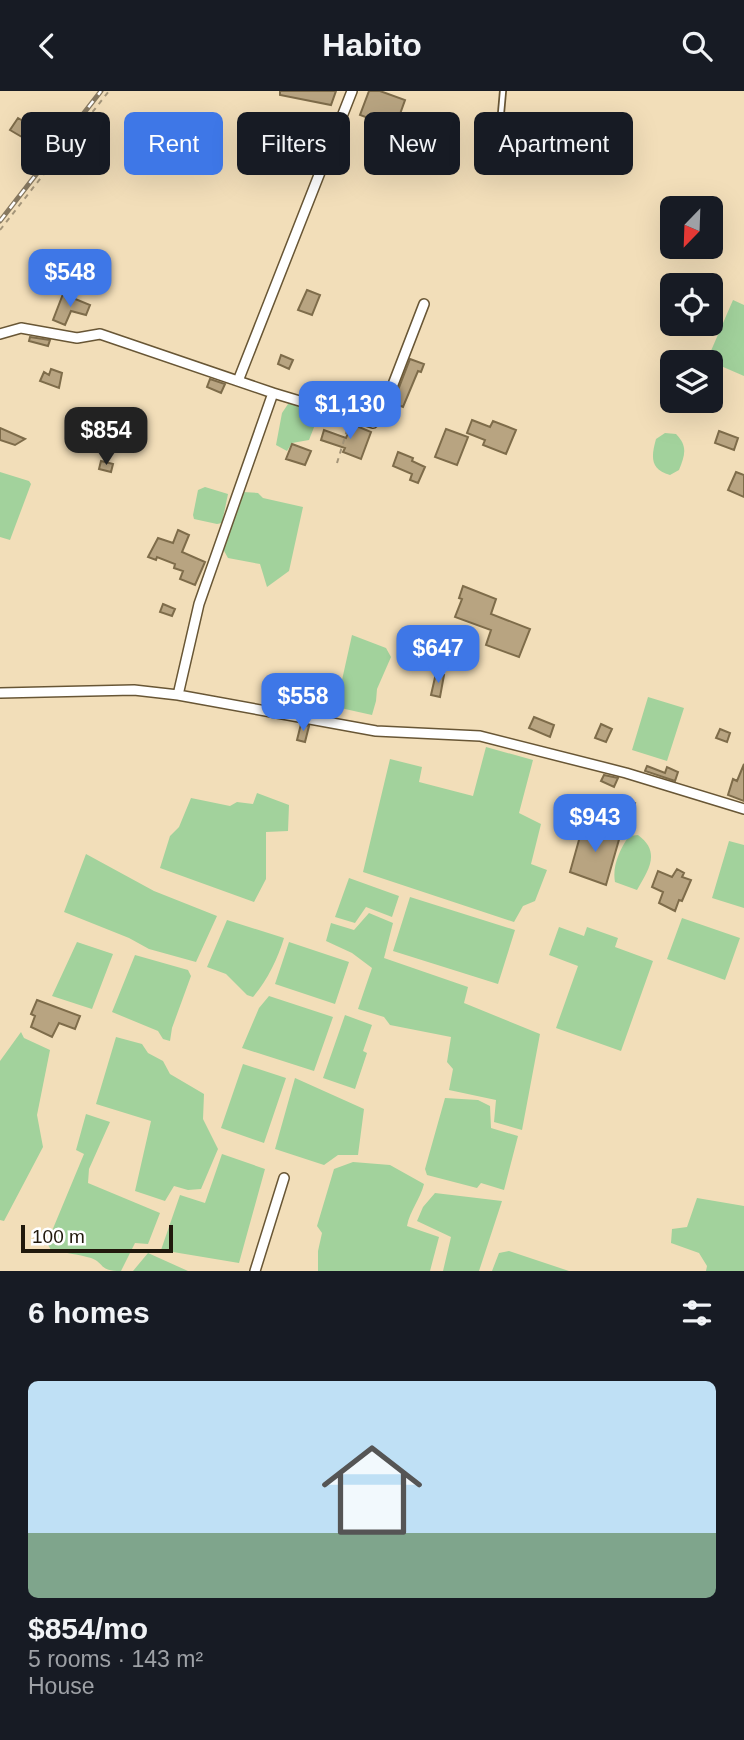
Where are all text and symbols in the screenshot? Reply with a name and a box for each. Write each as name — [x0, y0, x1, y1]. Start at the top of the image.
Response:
icon: back — [28, 27, 66, 65]
text: Habito — [322, 27, 422, 63]
icon: search — [678, 27, 716, 65]
chip: Buy — [21, 112, 110, 175]
chip: Rent — [124, 112, 223, 175]
chip: Filters — [237, 112, 350, 175]
chip: New — [364, 112, 460, 175]
chip: Apartment — [474, 112, 633, 175]
north arrow — [660, 196, 723, 259]
map controls — [660, 196, 723, 413]
pin: $548 — [29, 249, 111, 309]
text: $548 — [44, 259, 96, 285]
button: locate — [660, 273, 723, 336]
button: layers — [660, 350, 723, 413]
pin: $1,130 — [293, 381, 407, 441]
text: $1,130 — [315, 391, 385, 417]
pin: $854 — [65, 407, 147, 467]
text: $854 — [80, 417, 132, 443]
pin: $647 — [397, 625, 479, 685]
text: $647 — [412, 635, 464, 661]
pin: $558 — [262, 673, 344, 733]
text: $558 — [277, 683, 329, 709]
pin: $943 — [554, 795, 636, 854]
text: $943 — [569, 804, 621, 830]
scale bar — [21, 1222, 173, 1254]
text: 100 m — [32, 1226, 85, 1247]
icon: filters — [678, 1294, 716, 1332]
text: 6 homes — [28, 1296, 150, 1329]
icon: home — [309, 1427, 435, 1553]
text: $854/mo — [28, 1612, 148, 1645]
text: 5 rooms · 143 m² — [28, 1646, 203, 1672]
text: House — [28, 1673, 94, 1699]

